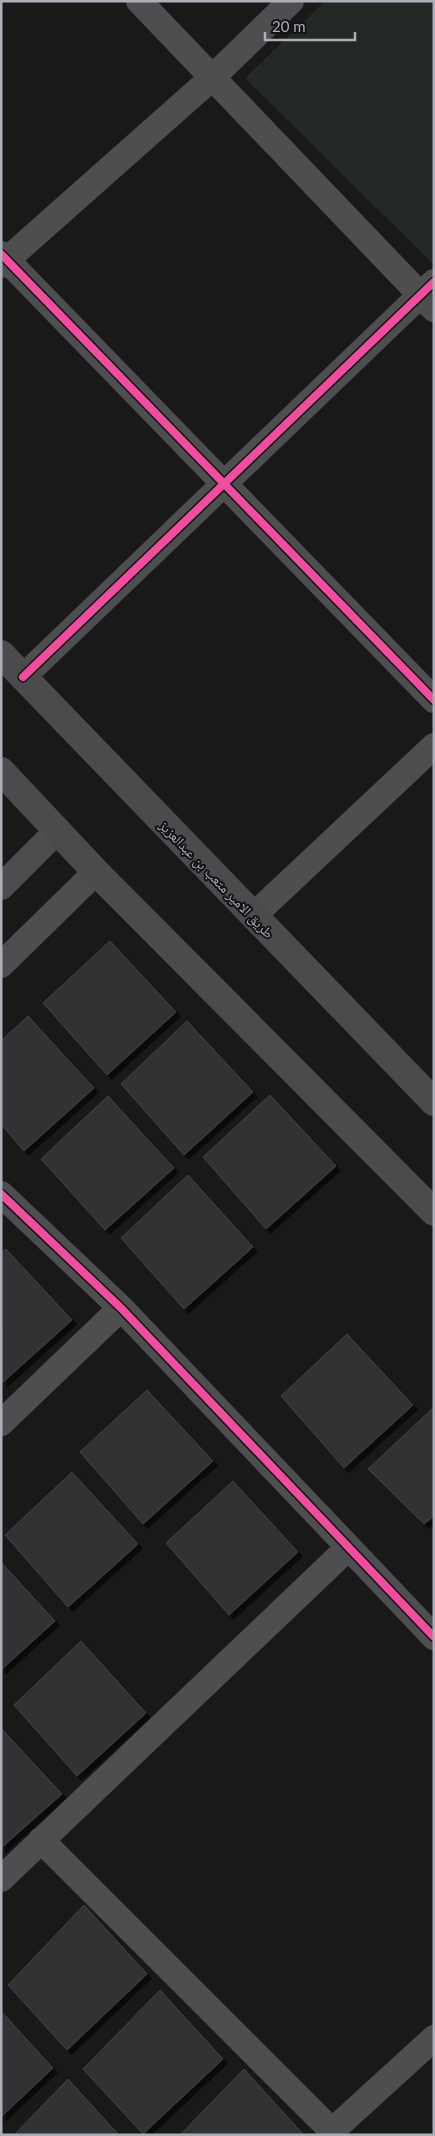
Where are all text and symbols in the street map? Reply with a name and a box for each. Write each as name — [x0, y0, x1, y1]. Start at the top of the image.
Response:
scale bar — [265, 10, 355, 42]
text: 20 m — [272, 17, 306, 35]
street label: طريق الامير متعب بن عبدالعزيز — [154, 816, 278, 943]

